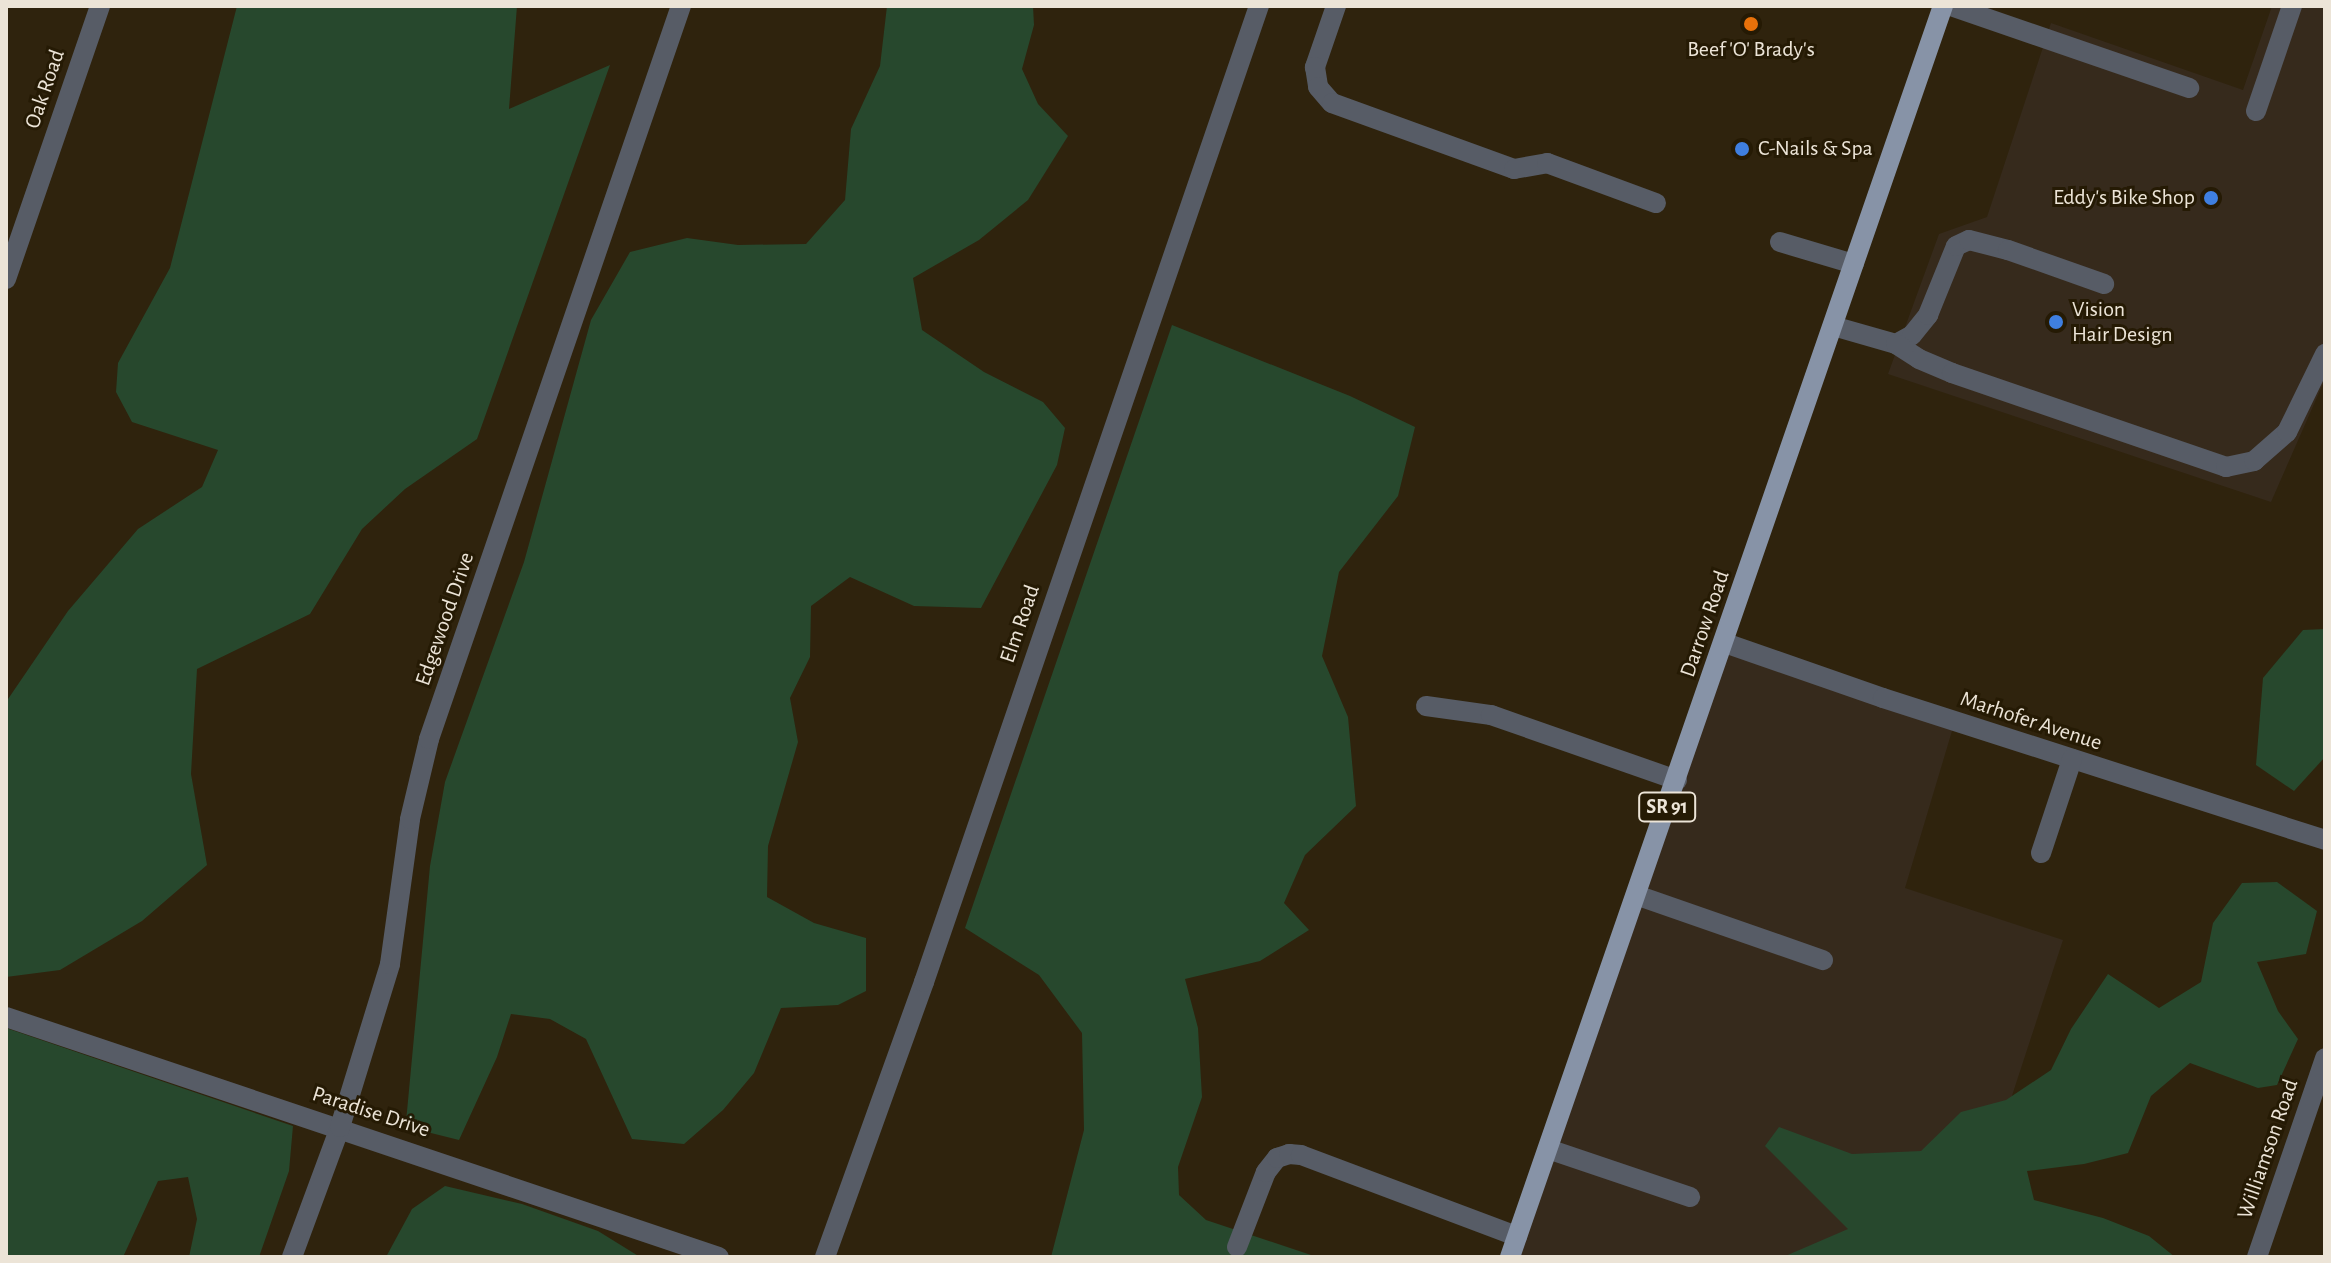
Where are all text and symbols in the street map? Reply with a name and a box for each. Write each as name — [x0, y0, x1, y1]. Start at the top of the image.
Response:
marker: Beef 'O' Brady's — [1742, 15, 1760, 33]
place label: Beef 'O' Brady's — [1687, 37, 1815, 63]
street label: Oak Road — [19, 46, 71, 132]
place label: C-Nails & Spa — [1758, 136, 1873, 162]
marker: C-Nails & Spa — [1733, 140, 1751, 158]
place label: Eddy's Bike Shop — [2053, 185, 2195, 211]
marker: Eddy's Bike Shop — [2202, 189, 2220, 207]
place label: Vision Hair Design — [2072, 296, 2173, 348]
marker: Vision Hair Design — [2047, 313, 2065, 331]
street label: Edgewood Drive — [410, 549, 480, 689]
street label: Darrow Road — [1674, 567, 1736, 681]
street label: Elm Road — [994, 581, 1046, 667]
street label: Marhofer Avenue — [1957, 686, 2105, 756]
road number: SR 91 — [1637, 791, 1697, 823]
street label: Williamson Road — [2232, 1076, 2304, 1222]
street label: Paradise Drive — [309, 1081, 433, 1143]

